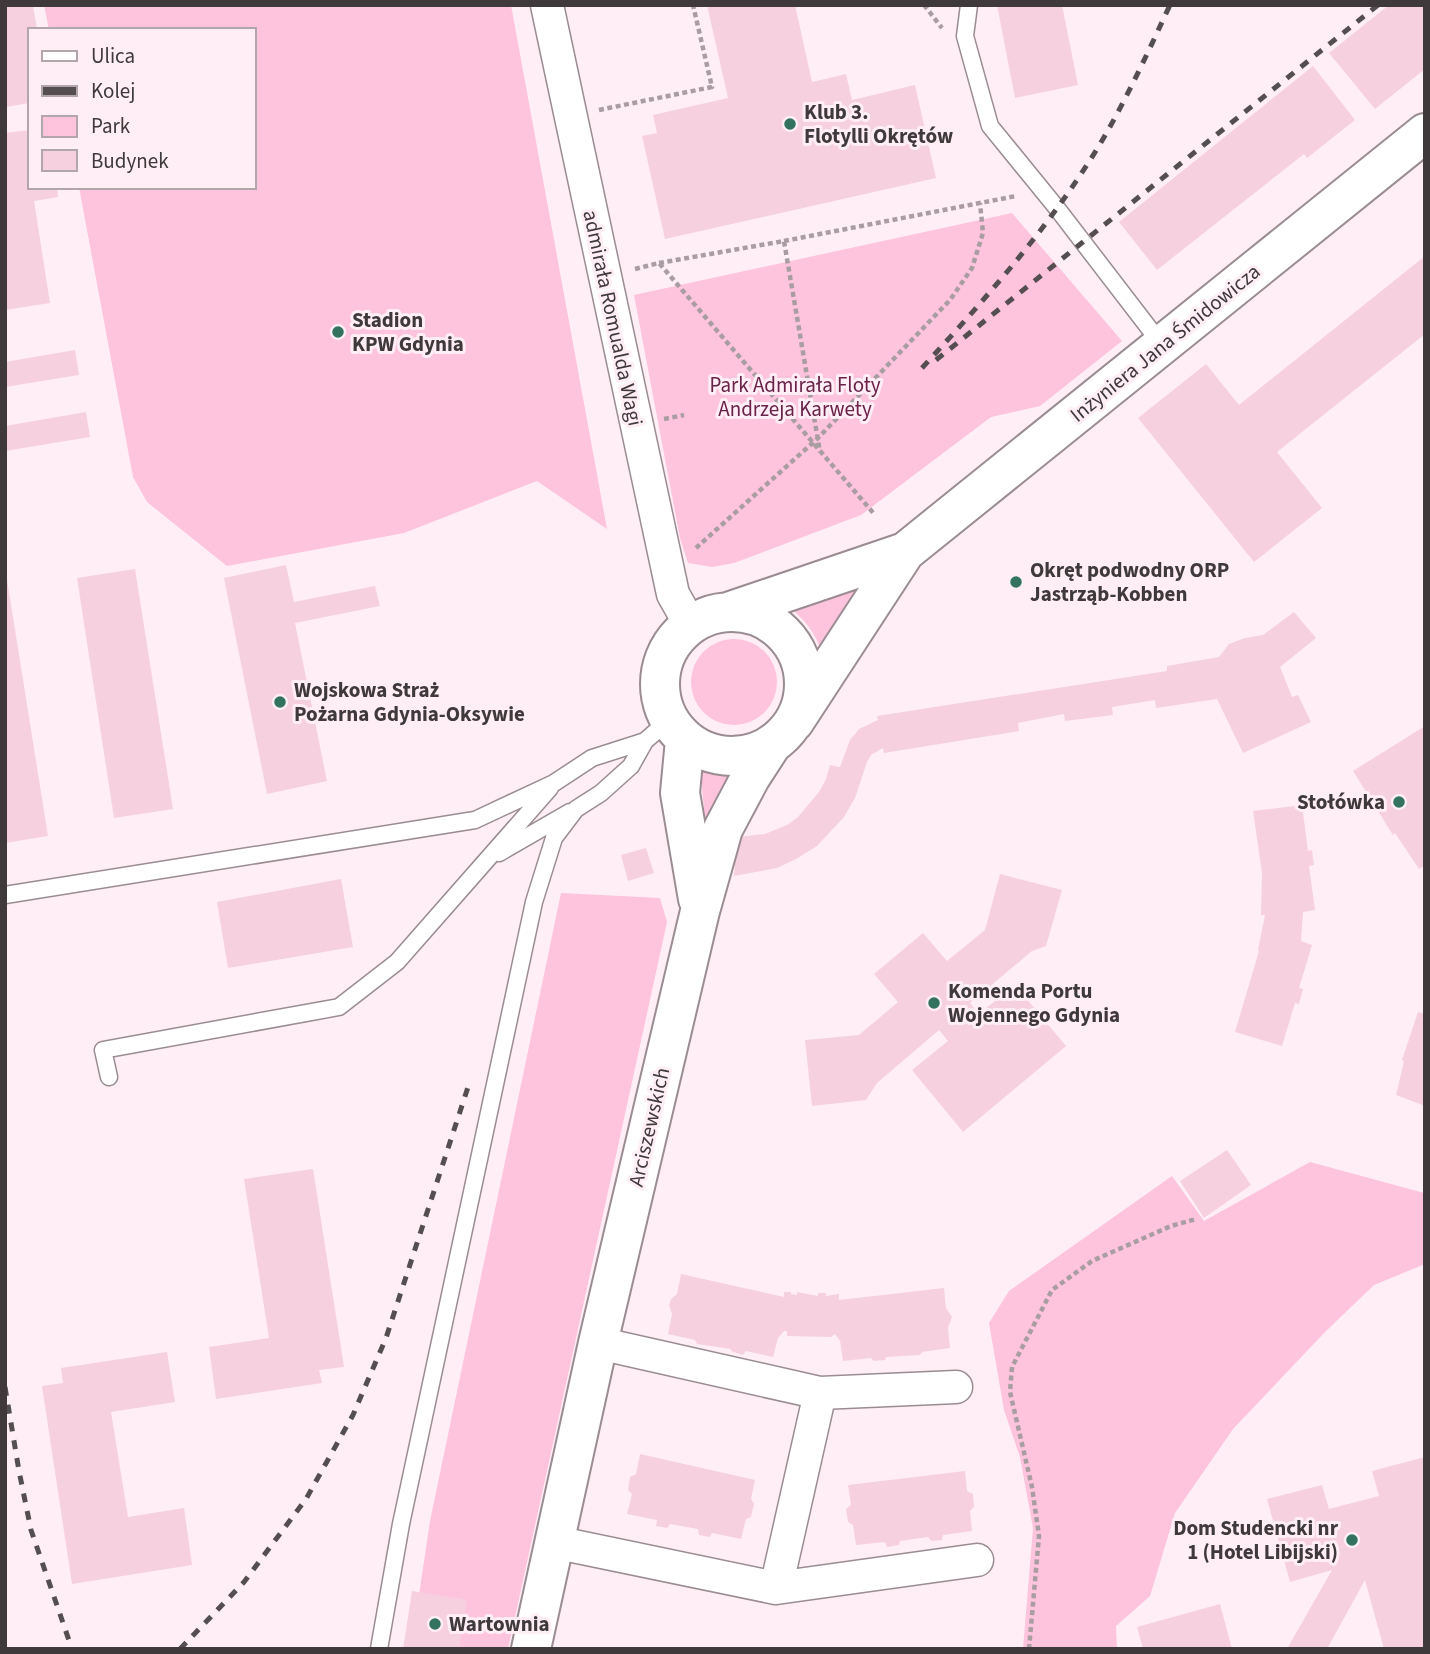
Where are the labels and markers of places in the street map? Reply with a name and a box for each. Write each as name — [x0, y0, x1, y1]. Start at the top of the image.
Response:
place label: Klub 3. Flotylli Okrętów — [804, 97, 953, 151]
marker: Klub 3. Flotylli Okrętów — [782, 116, 798, 132]
place label: Stadion KPW Gdynia — [352, 305, 464, 359]
marker: Stadion KPW Gdynia — [330, 324, 346, 340]
place label: Okręt podwodny ORP Jastrząb-Kobben — [1030, 555, 1229, 609]
marker: Okręt podwodny ORP Jastrząb-Kobben — [1008, 574, 1024, 590]
place label: Wojskowa Straż Pożarna Gdynia-Oksywie — [294, 675, 525, 729]
marker: Wojskowa Straż Pożarna Gdynia-Oksywie — [272, 694, 288, 710]
place label: Stołówka — [1297, 787, 1385, 817]
marker: Stołówka — [1391, 794, 1407, 810]
place label: Komenda Portu Wojennego Gdynia — [948, 976, 1120, 1030]
marker: Komenda Portu Wojennego Gdynia — [926, 995, 942, 1011]
place label: Dom Studencki nr 1 (Hotel Libijski) — [1173, 1513, 1339, 1567]
marker: Dom Studencki nr 1 (Hotel Libijski) — [1344, 1532, 1360, 1548]
place label: Wartownia — [449, 1609, 550, 1639]
marker: Wartownia — [427, 1616, 443, 1632]

